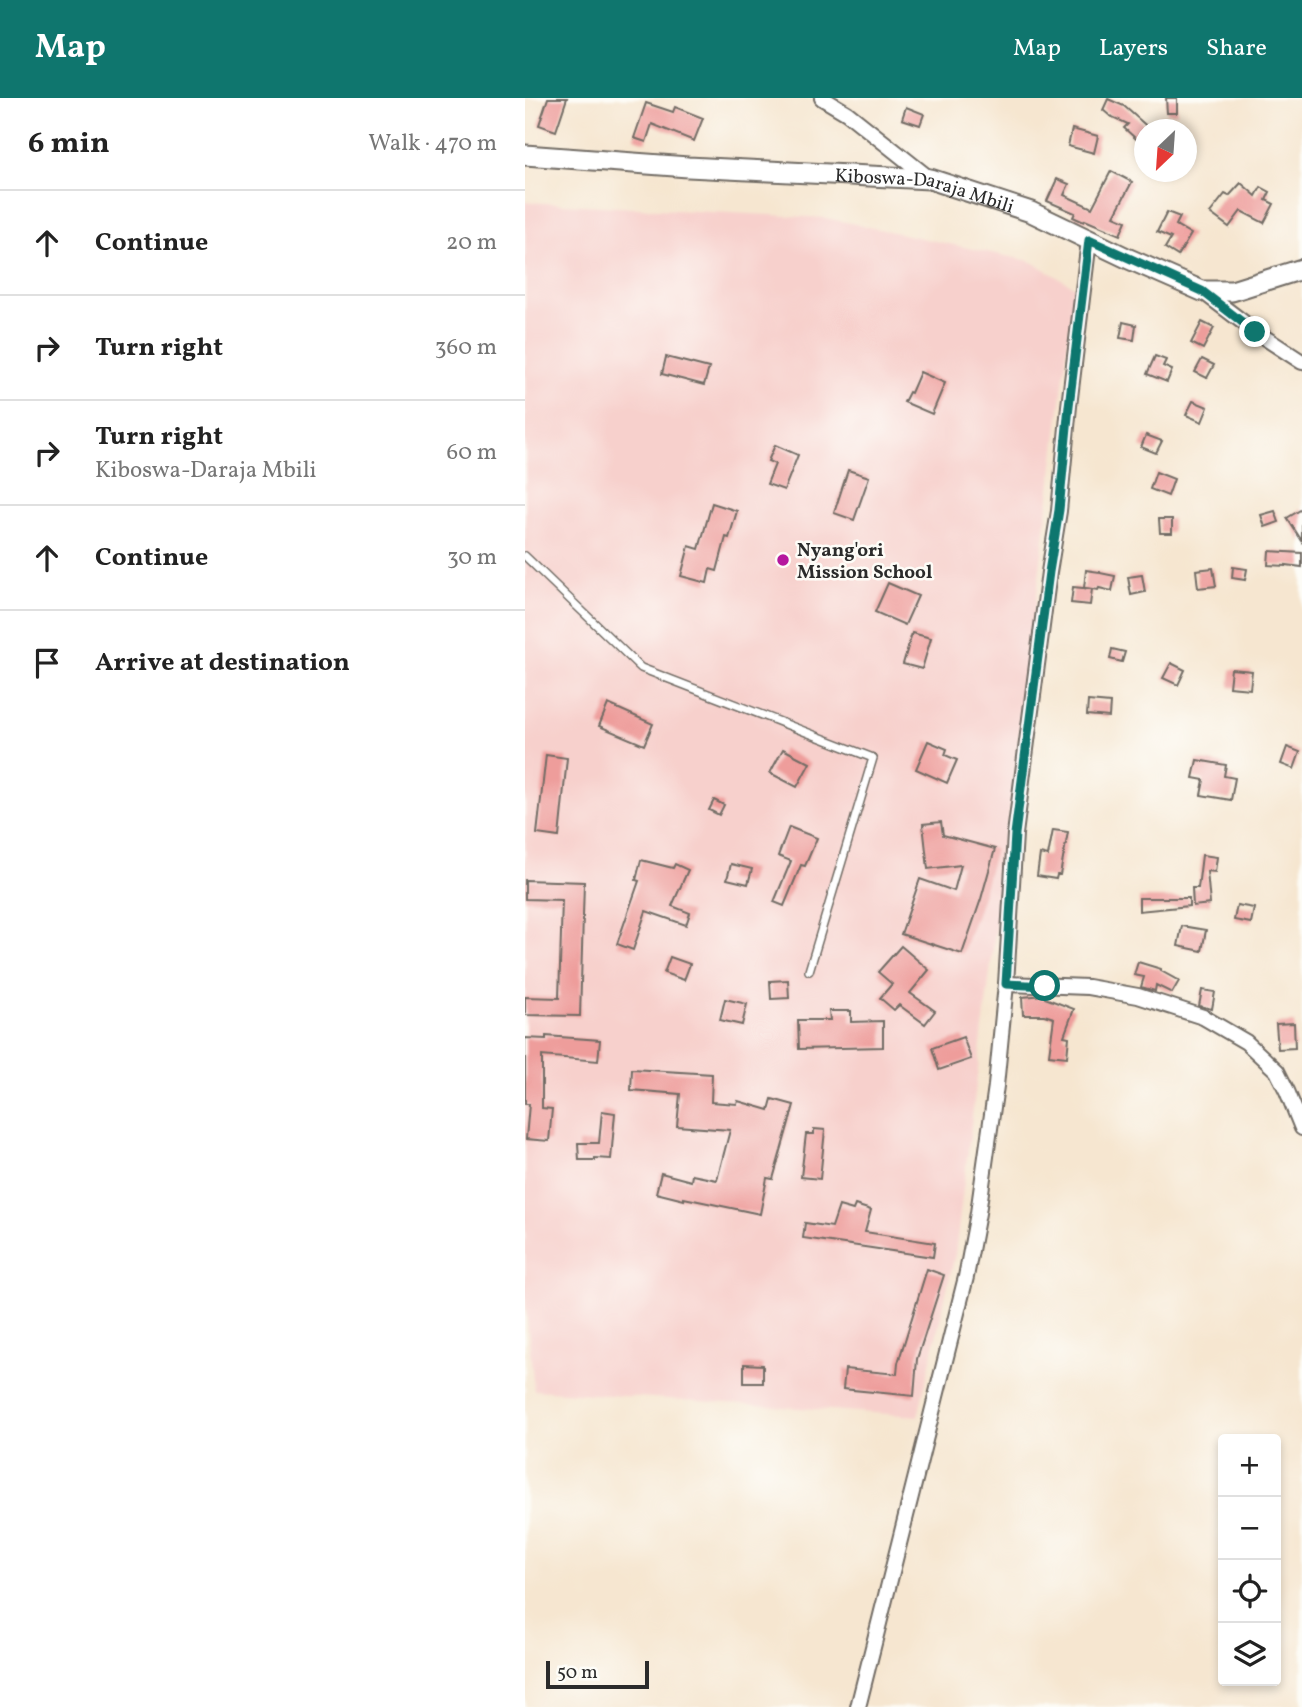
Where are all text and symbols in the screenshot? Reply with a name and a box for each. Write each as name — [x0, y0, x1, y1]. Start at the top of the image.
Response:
text: Map — [35, 26, 106, 72]
text: Map — [1013, 32, 1061, 66]
text: Layers — [1099, 32, 1168, 66]
text: Share — [1206, 32, 1267, 66]
north arrow — [1134, 119, 1197, 182]
text: 6 min — [28, 123, 110, 165]
text: Walk · 470 m — [368, 128, 497, 160]
street label: Kiboswa-Daraja Mbili — [834, 163, 1017, 221]
icon: ahead — [28, 224, 66, 262]
text: Continue — [95, 225, 208, 261]
text: 20 m — [446, 227, 497, 259]
route end — [1239, 316, 1270, 347]
icon: right — [28, 329, 66, 367]
text: Turn right — [95, 330, 223, 366]
text: 360 m — [435, 332, 497, 364]
text: Turn right — [95, 419, 223, 455]
icon: right — [28, 434, 66, 472]
text: 60 m — [447, 437, 497, 469]
text: Kiboswa-Daraja Mbili — [95, 455, 317, 487]
place label: Nyang'ori Mission School — [797, 538, 932, 586]
icon: ahead — [28, 539, 66, 577]
text: Continue — [95, 540, 208, 576]
text: 30 m — [447, 542, 497, 574]
marker: Nyang'ori Mission School — [775, 552, 791, 568]
icon: arrive — [28, 644, 66, 682]
text: Arrive at destination — [95, 645, 350, 681]
route start — [1029, 970, 1060, 1001]
map controls — [1218, 1434, 1281, 1686]
button: + — [1218, 1434, 1281, 1497]
button: − — [1218, 1497, 1281, 1560]
button: locate — [1218, 1560, 1281, 1623]
button: layers — [1218, 1623, 1281, 1686]
scale bar — [546, 1658, 649, 1690]
text: 50 m — [557, 1660, 598, 1686]

